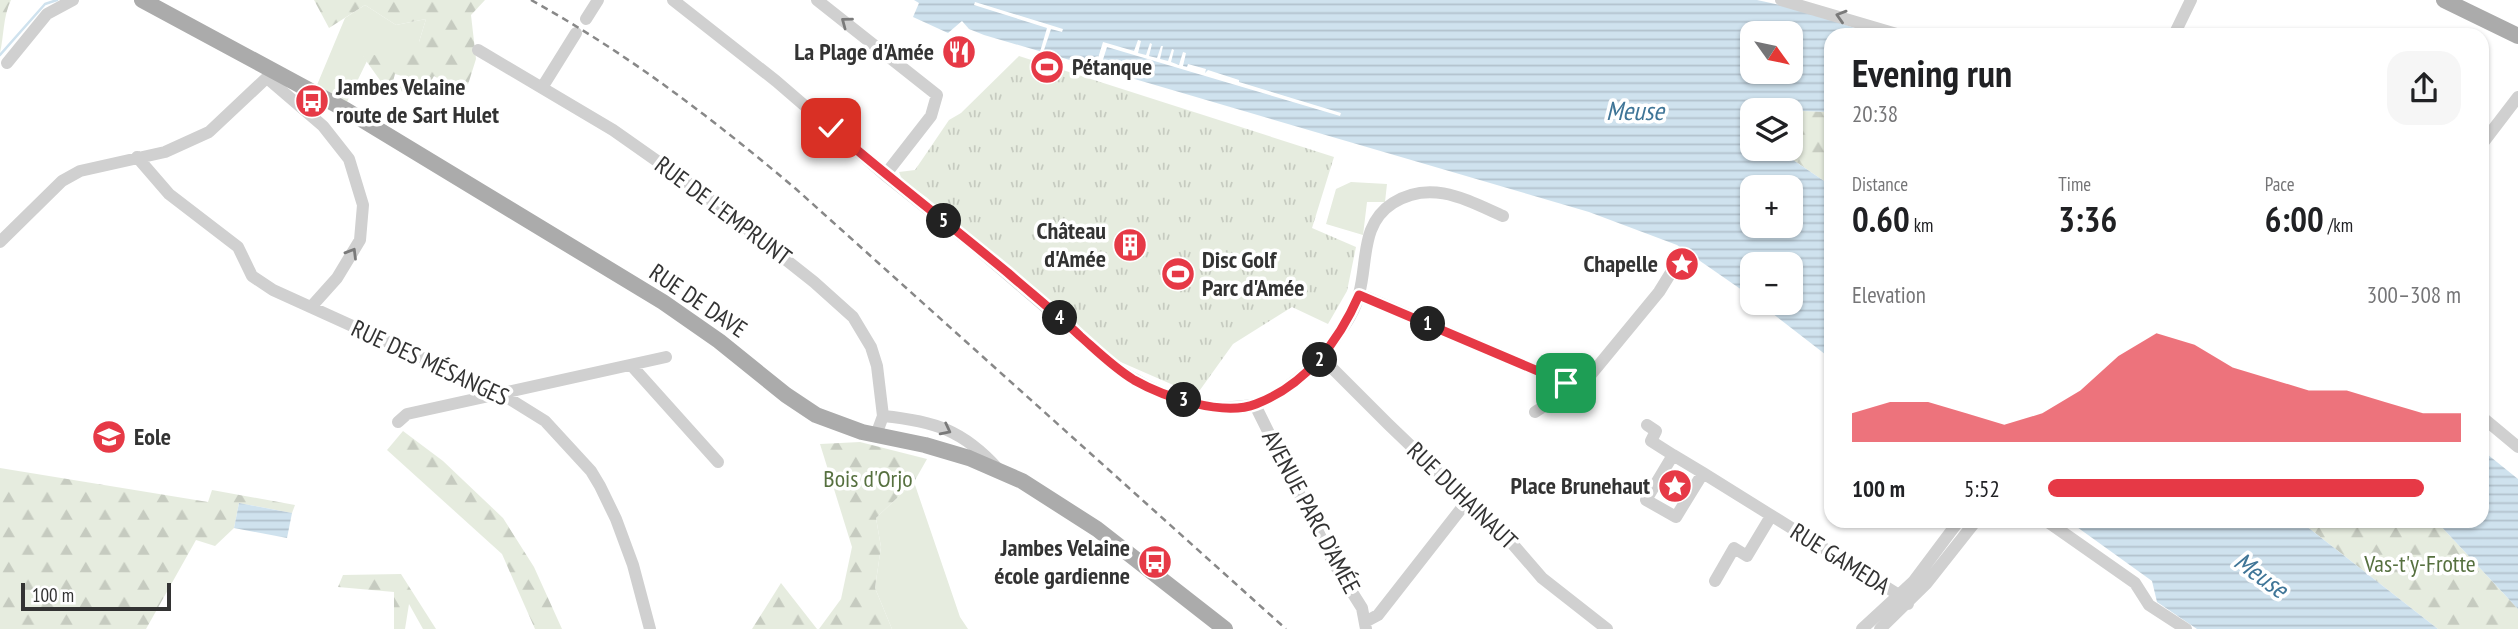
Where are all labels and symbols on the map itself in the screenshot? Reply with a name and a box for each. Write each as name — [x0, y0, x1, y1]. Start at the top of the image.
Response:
one-way arrow — [1835, 10, 1847, 25]
one-way arrow — [841, 17, 853, 30]
north arrow — [1740, 21, 1802, 84]
restaurant icon: La Plage d'Amée — [940, 33, 978, 71]
place label: La Plage d'Amée — [794, 36, 934, 67]
sports icon: Pétanque — [1028, 48, 1066, 86]
place label: Pétanque — [1072, 51, 1152, 82]
place label: Jambes Velaine route de Sart Hulet — [335, 71, 499, 130]
bus stop icon: Jambes Velaine route de Sart Hulet — [293, 82, 331, 120]
water label: Meuse — [1606, 94, 1666, 127]
pin — [801, 98, 861, 158]
street label: RUE DE L'EMPRUNT — [649, 149, 798, 272]
pin: 5 — [926, 204, 962, 238]
place label: Château d'Amée — [1036, 215, 1106, 274]
building icon: Château d'Amée — [1111, 226, 1149, 264]
place label: Disc Golf Parc d'Amée — [1202, 244, 1304, 303]
place icon: Chapelle — [1663, 245, 1701, 283]
one-way arrow — [344, 247, 357, 260]
place label: Chapelle — [1583, 248, 1658, 279]
sports icon: Disc Golf Parc d'Amée — [1159, 255, 1197, 293]
street label: RUE DE DAVE — [643, 257, 753, 345]
pin: 4 — [1042, 300, 1078, 336]
pin: 1 — [1410, 306, 1446, 342]
street label: RUE DES MÉSANGES — [347, 313, 514, 413]
pin: 2 — [1302, 342, 1338, 378]
pin — [1536, 353, 1596, 413]
pin: 3 — [1166, 382, 1202, 418]
school or university icon: Eole — [90, 418, 128, 456]
place label: Eole — [134, 421, 171, 452]
one-way arrow — [939, 422, 952, 436]
street label: AVENUE PARC D'AMÉE — [1255, 425, 1368, 599]
street label: RUE DUHAINAUT — [1401, 435, 1524, 556]
park label: Bois d'Orjo — [823, 463, 913, 494]
place icon: Place Brunehaut — [1656, 467, 1694, 505]
place label: Place Brunehaut — [1511, 470, 1650, 501]
street label: RUE GAMEDA — [1785, 516, 1896, 602]
place label: Jambes Velaine école gardienne — [994, 532, 1130, 591]
bus stop icon: Jambes Velaine école gardienne — [1136, 543, 1174, 581]
water label: Meuse — [2228, 544, 2296, 606]
park label: Vas-t'y-Frotte — [2363, 548, 2476, 579]
scale bar — [21, 580, 172, 612]

